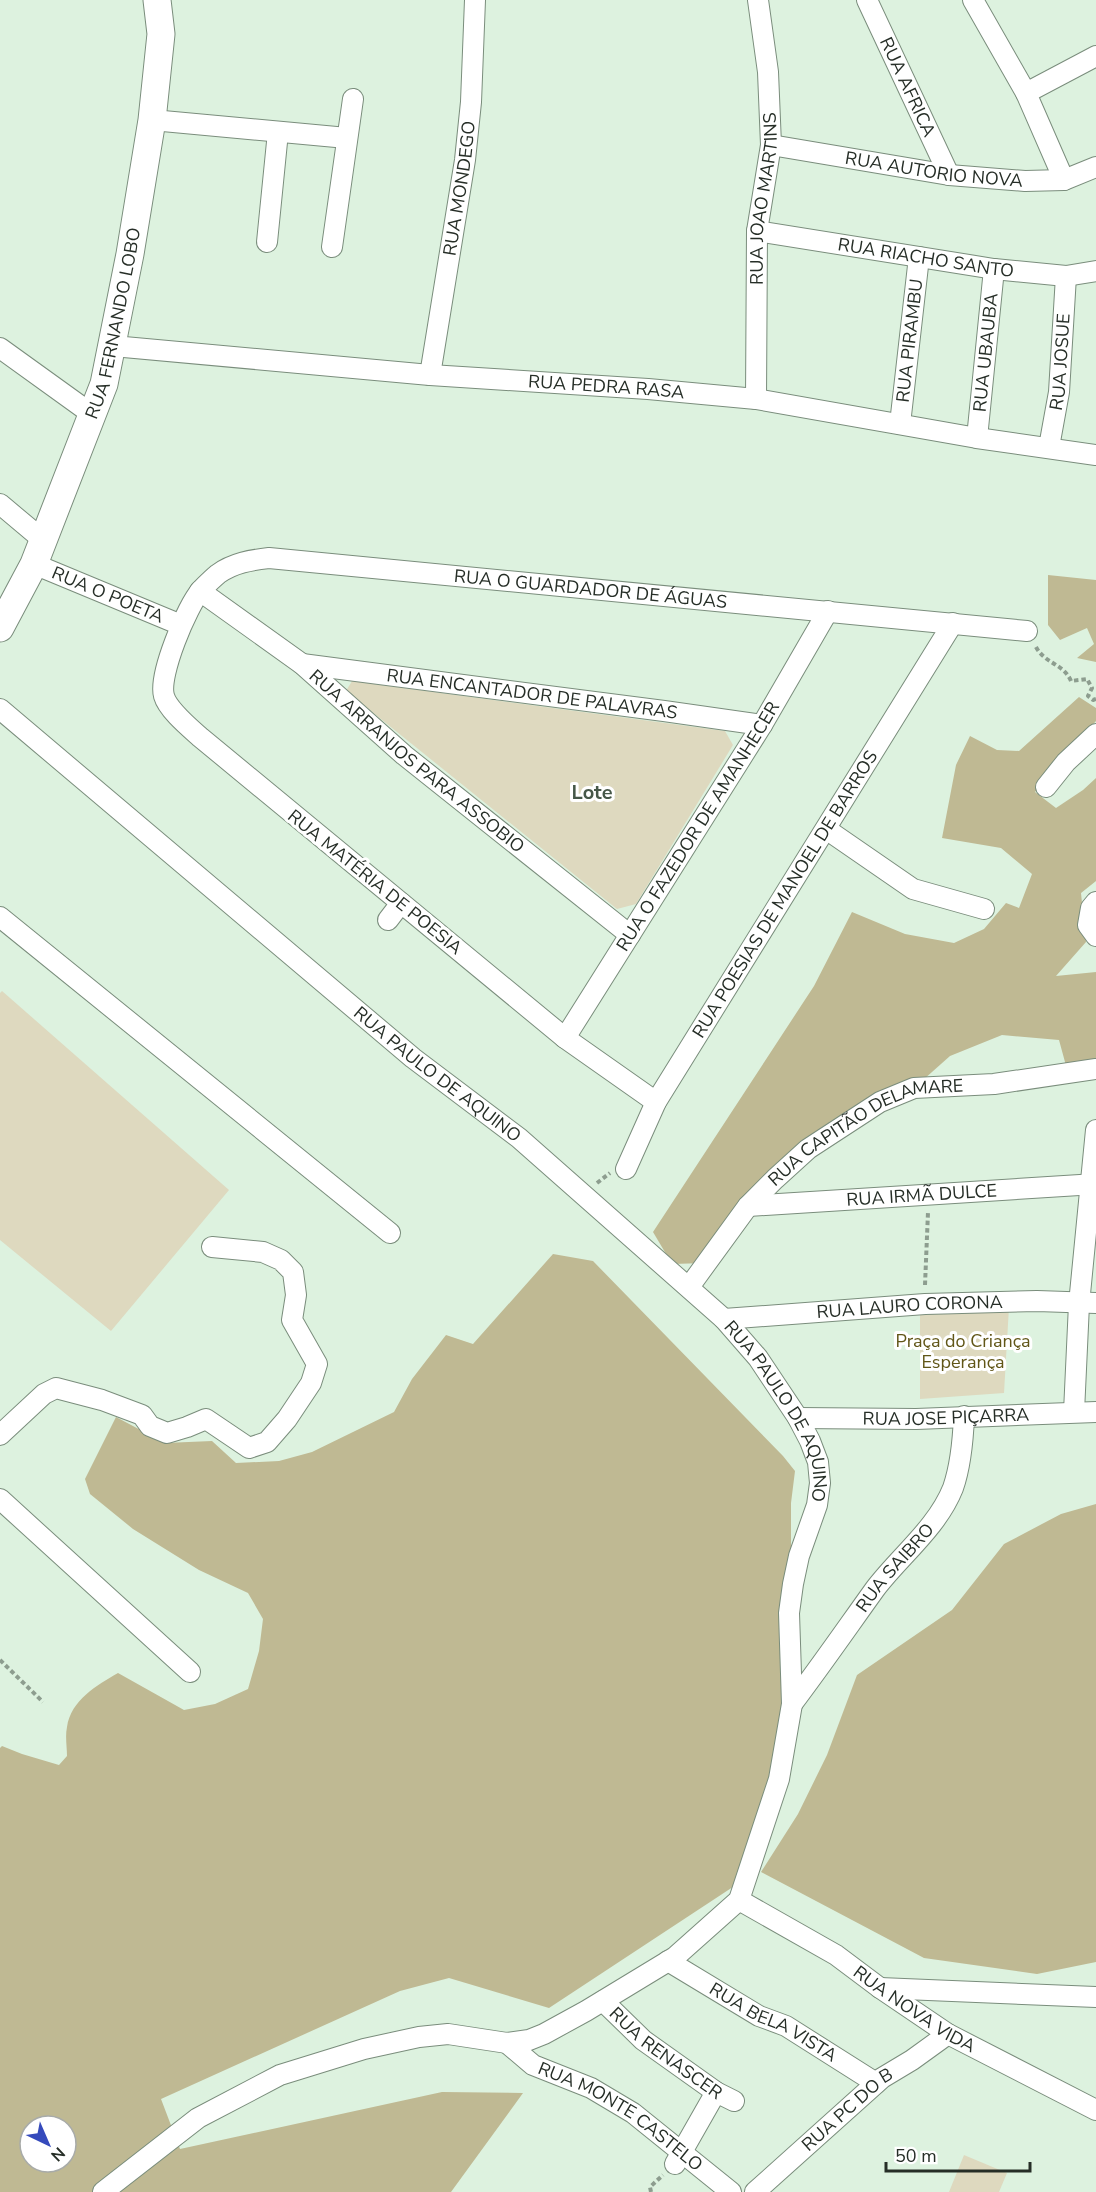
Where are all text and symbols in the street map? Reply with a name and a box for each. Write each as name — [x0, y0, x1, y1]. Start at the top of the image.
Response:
street label: RUA AFRICA — [874, 33, 941, 141]
street label: RUA JOAO MARTINS — [744, 112, 783, 285]
street label: RUA MONDEGO — [438, 120, 481, 258]
street label: RUA AUTORIO NOVA — [843, 146, 1024, 193]
street label: RUA FERNANDO LOBO — [80, 226, 146, 422]
street label: RUA RIACHO SANTO — [836, 232, 1015, 283]
street label: RUA PIRAMBU — [891, 277, 928, 404]
street label: RUA UBAUBA — [968, 292, 1004, 413]
street label: RUA JOSUE — [1044, 313, 1076, 412]
street label: RUA PEDRA RASA — [527, 369, 686, 404]
street label: RUA O POETA — [48, 561, 168, 629]
street label: RUA O GUARDADOR DE ÁGUAS — [453, 564, 728, 614]
street label: RUA ENCANTADOR DE PALAVRAS — [385, 663, 679, 725]
street label: RUA ARRANJOS PARA ASSOBIO — [304, 664, 530, 858]
street label: RUA O FAZEDOR DE AMANHECER — [611, 697, 785, 956]
street label: RUA POESIAS DE MANOEL DE BARROS — [687, 746, 883, 1043]
district label: Lote — [572, 779, 613, 806]
street label: RUA MATÉRIA DE POESIA — [283, 804, 467, 960]
street label: RUA PAULO DE AQUINO — [349, 1001, 526, 1147]
street label: RUA CAPITÃO DELAMARE — [763, 1074, 964, 1192]
street label: RUA IRMÃ DULCE — [846, 1178, 998, 1212]
street label: RUA LAURO CORONA — [816, 1290, 1003, 1324]
street label: RUA PAULO DE AQUINO — [719, 1315, 832, 1503]
park label: Praça do Criança Esperança — [896, 1329, 1030, 1374]
street label: RUA JOSE PIÇARRA — [863, 1403, 1030, 1431]
street label: RUA SAIBRO — [850, 1518, 940, 1617]
street label: RUA NOVA VIDA — [848, 1960, 980, 2058]
street label: RUA BELA VISTA — [705, 1977, 842, 2067]
street label: RUA RENASCER — [604, 2002, 727, 2105]
street label: RUA MONTE CASTELO — [534, 2056, 708, 2177]
street label: RUA PC DO B — [797, 2062, 897, 2156]
north arrow — [18, 2114, 78, 2174]
scale bar — [886, 2135, 1030, 2173]
text: N — [46, 2142, 70, 2166]
text: 50 m — [895, 2144, 937, 2168]

